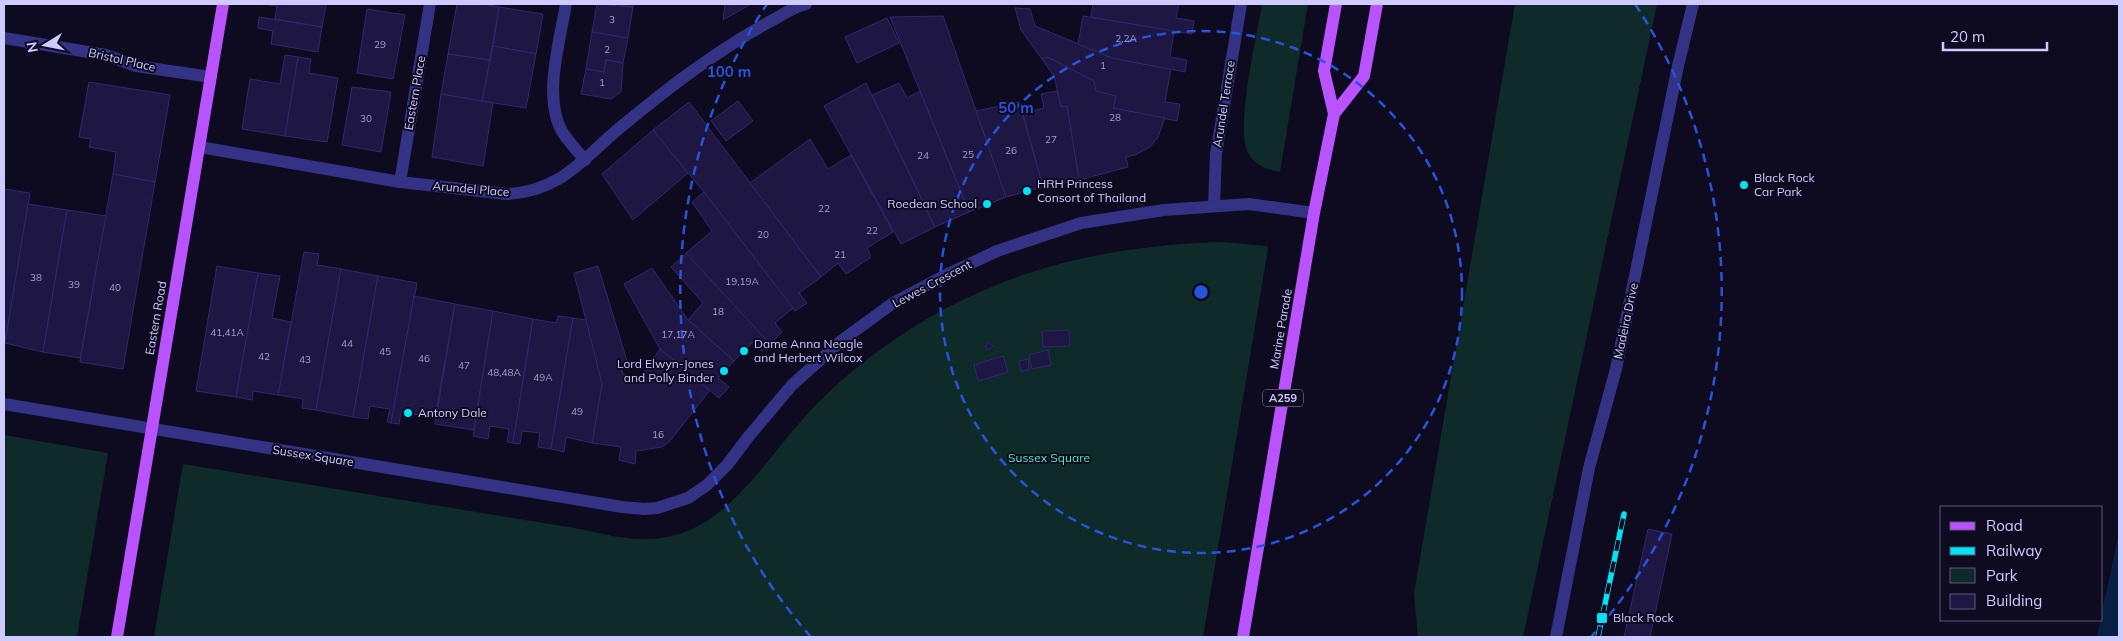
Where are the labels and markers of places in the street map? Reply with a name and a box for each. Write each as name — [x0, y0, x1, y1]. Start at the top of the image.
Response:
place label: Black Rock Car Park — [1754, 170, 1815, 199]
place label: HRH Princess Consort of Thailand — [1037, 176, 1146, 205]
marker: Black Rock Car Park — [1738, 179, 1750, 191]
marker: HRH Princess Consort of Thailand — [1021, 185, 1033, 197]
place label: Roedean School — [887, 196, 977, 211]
marker: Roedean School — [981, 198, 993, 210]
centre of rings — [1192, 283, 1210, 301]
place label: Dame Anna Neagle and Herbert Wilcox — [754, 336, 863, 365]
marker: Dame Anna Neagle and Herbert Wilcox — [738, 345, 750, 357]
place label: Lord Elwyn-Jones and Polly Binder — [617, 356, 715, 385]
marker: Lord Elwyn-Jones and Polly Binder — [718, 365, 730, 377]
place label: Antony Dale — [418, 405, 487, 420]
marker: Antony Dale — [402, 407, 414, 419]
place label: Black Rock — [1613, 610, 1674, 625]
marker: Black Rock — [1595, 611, 1609, 625]

